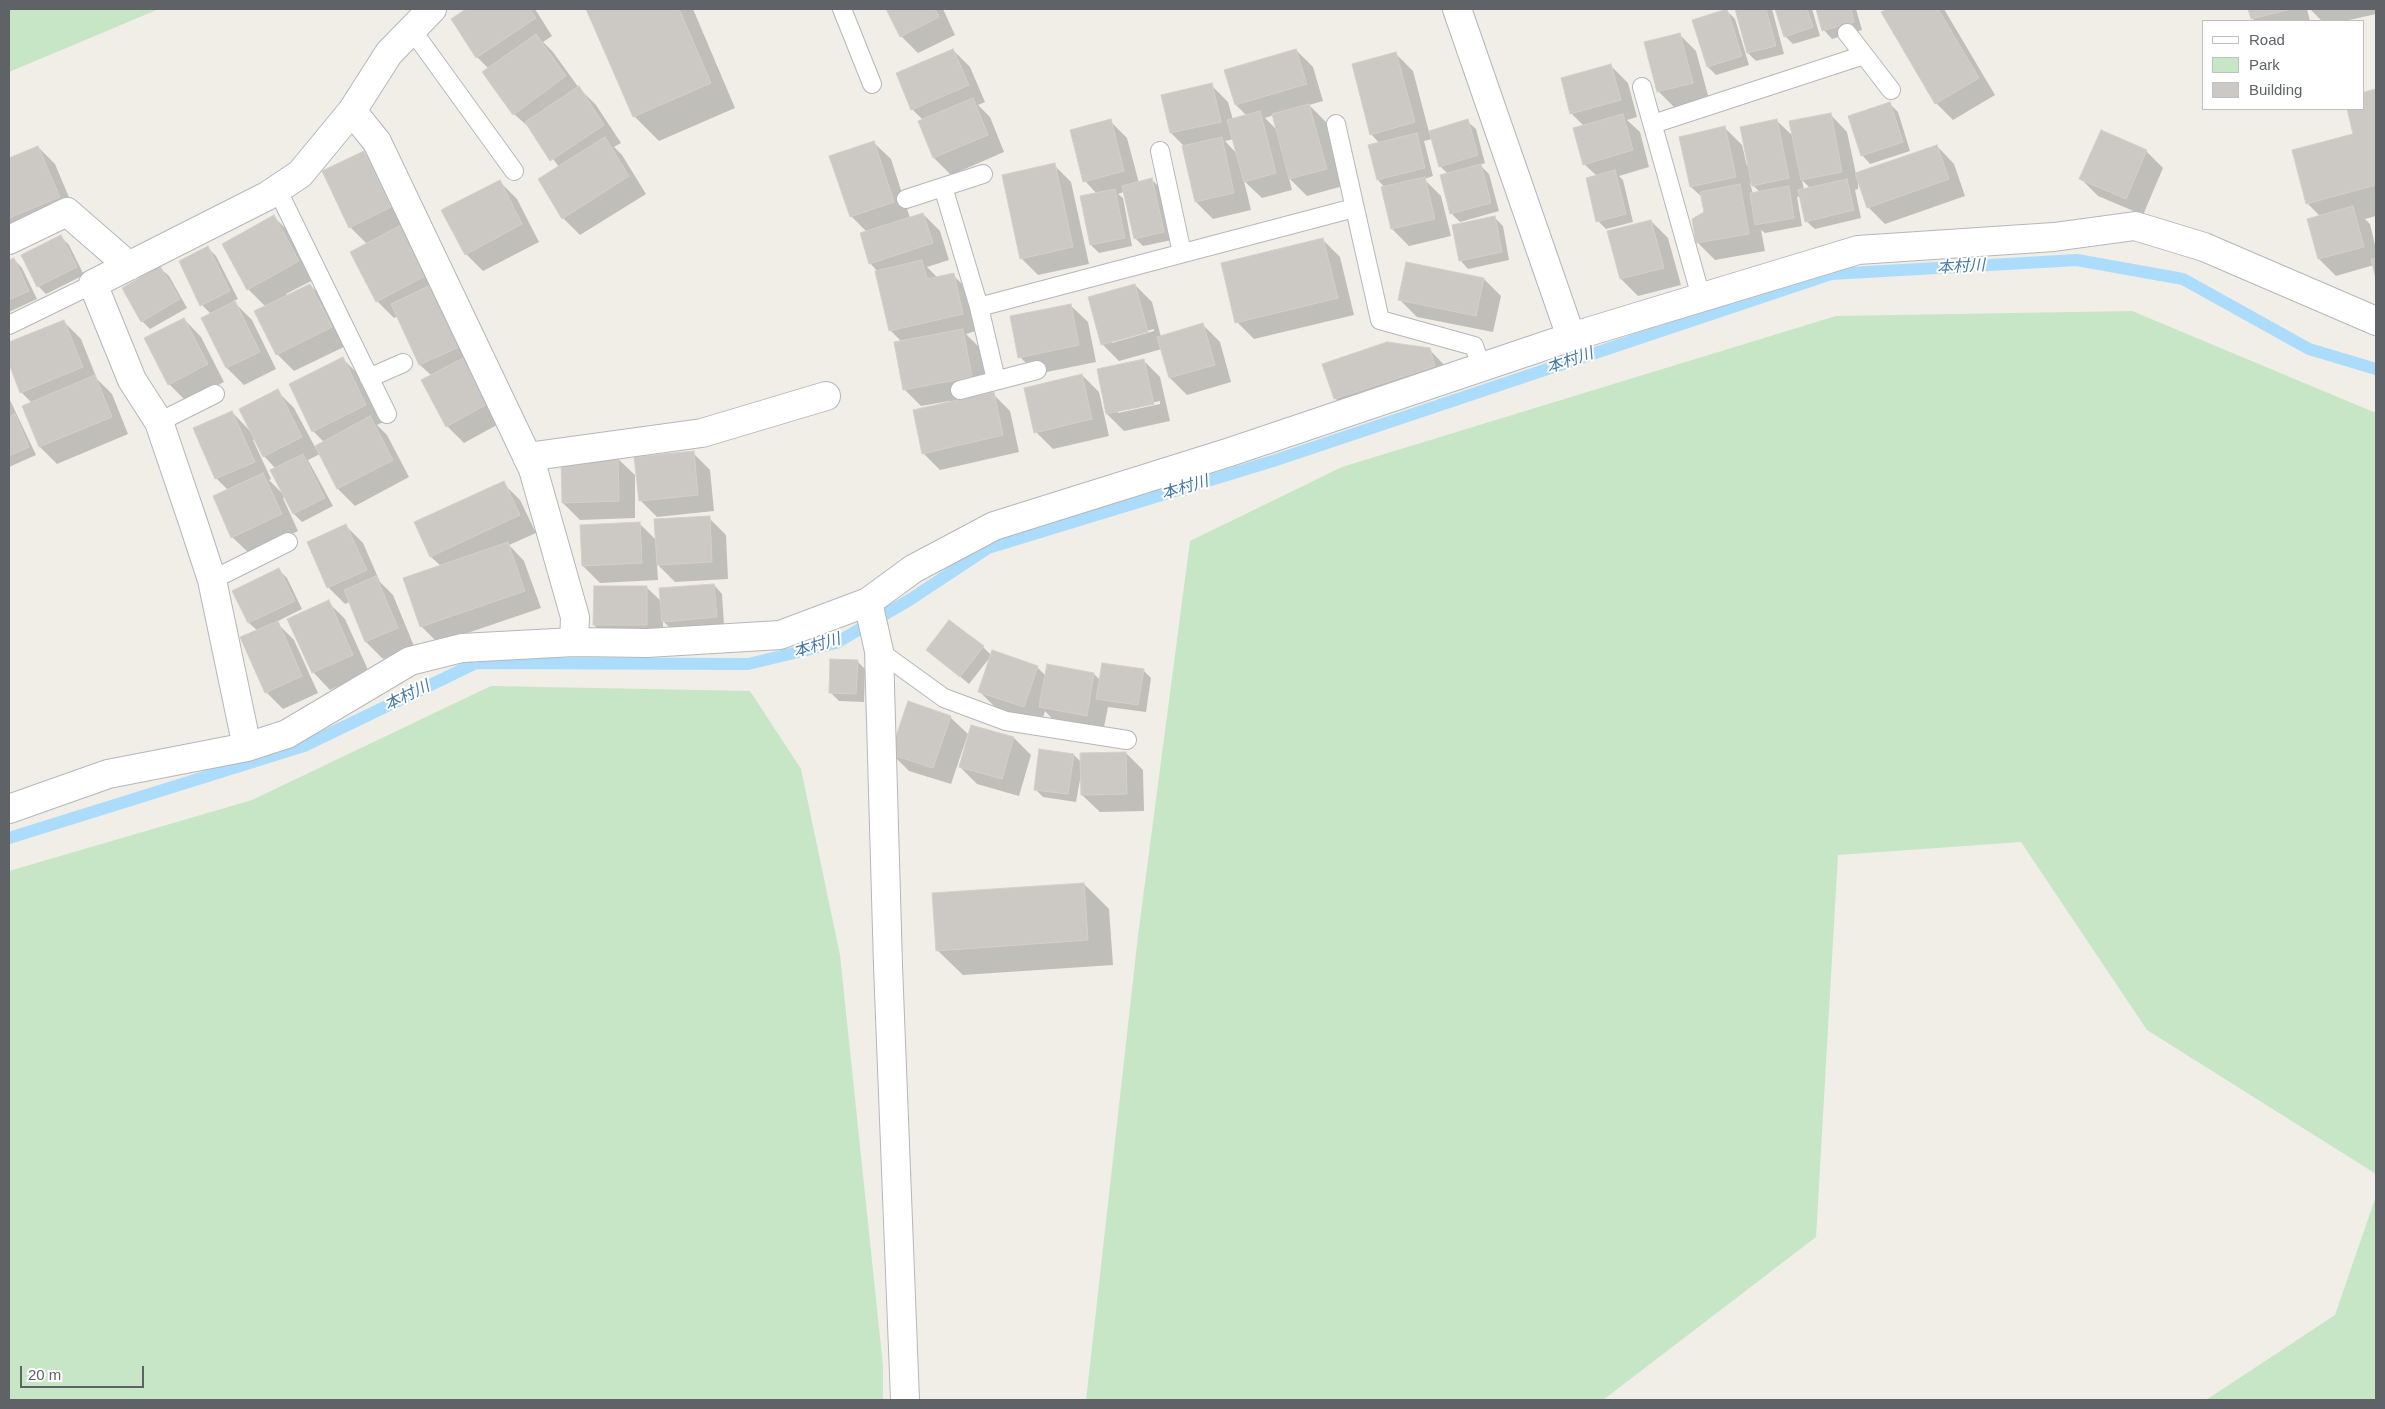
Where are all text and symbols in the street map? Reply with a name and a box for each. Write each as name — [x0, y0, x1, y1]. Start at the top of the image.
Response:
legend — [2202, 20, 2365, 110]
text: Road — [2249, 31, 2285, 48]
text: Park — [2249, 56, 2280, 73]
text: Building — [2249, 81, 2302, 98]
water label: 本村川 — [1937, 256, 1985, 278]
water label: 本村川 — [1544, 344, 1596, 378]
water label: 本村川 — [1159, 472, 1211, 504]
water label: 本村川 — [791, 630, 843, 662]
water label: 本村川 — [381, 677, 433, 715]
scale bar — [22, 1356, 146, 1388]
text: 20 m — [28, 1366, 61, 1383]

